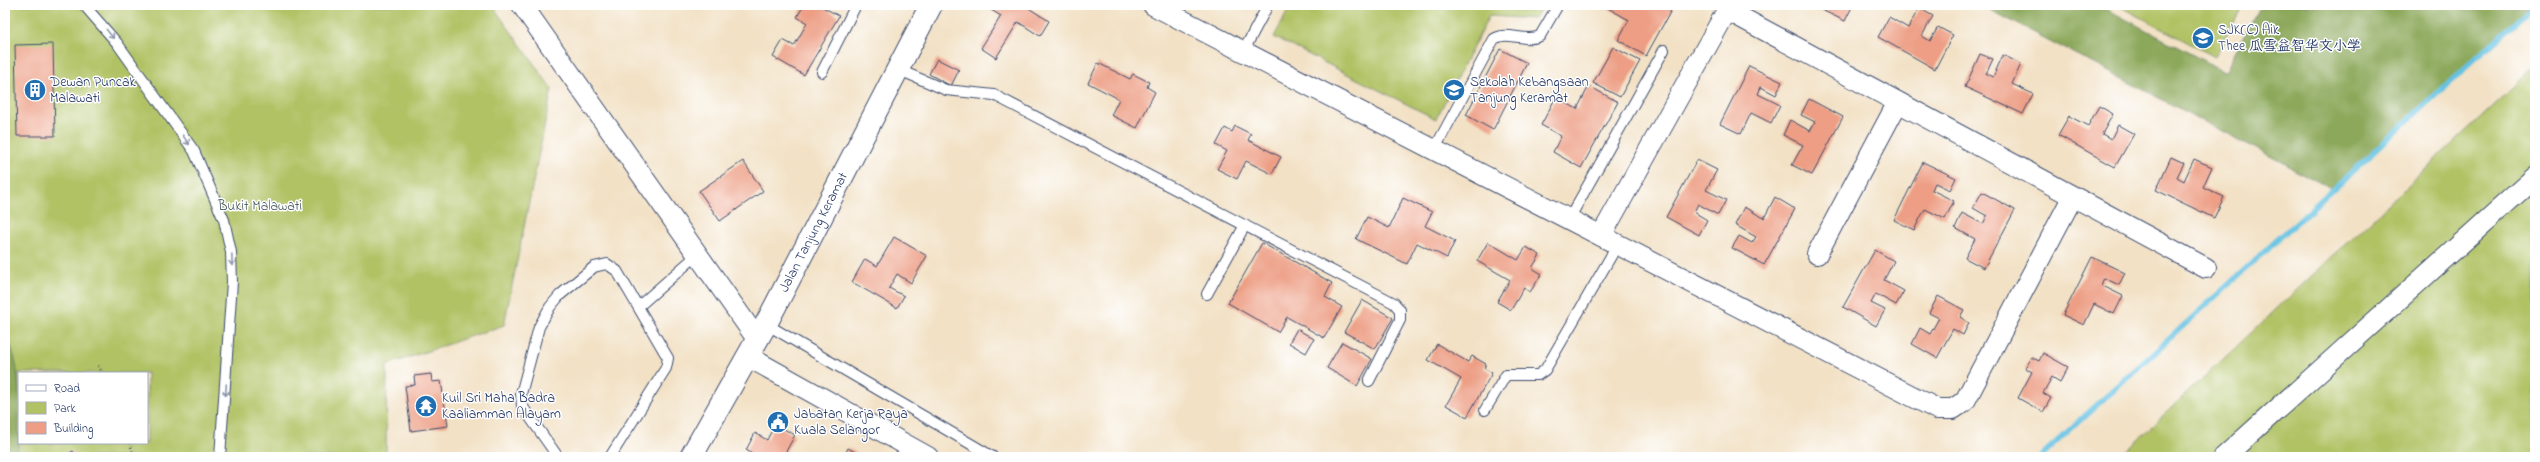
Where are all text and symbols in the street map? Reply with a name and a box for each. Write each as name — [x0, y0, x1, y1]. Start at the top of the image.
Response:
place label: SJK(C) Aik Thee 瓜雪益智华文小学 — [2218, 20, 2361, 57]
school or university icon: SJK(C) Aik Thee 瓜雪益智华文小学 — [2190, 25, 2216, 51]
one-way arrow — [105, 29, 114, 40]
place label: Dewan Puncak Malawati — [49, 72, 137, 109]
place label: Sekolah Kebangsaan Tanjung Keramat — [1470, 72, 1589, 110]
building icon: Dewan Puncak Malawati — [22, 77, 48, 103]
school or university icon: Sekolah Kebangsaan Tanjung Keramat — [1441, 77, 1467, 103]
one-way arrow — [182, 134, 190, 145]
street label: Jalan Tanjung Keramat — [774, 168, 853, 296]
park label: Bukit Malawati — [217, 196, 302, 217]
one-way arrow — [228, 253, 235, 266]
legend — [18, 372, 148, 444]
text: Road — [54, 380, 80, 398]
one-way arrow — [223, 383, 230, 396]
place label: Kuil Sri Maha Badra Kaaliamman Alayam — [442, 388, 561, 426]
temple icon: Kuil Sri Maha Badra Kaaliamman Alayam — [413, 393, 439, 419]
text: Park — [54, 400, 76, 418]
place label: Jabatan Kerja Raya Kuala Selangor — [794, 404, 908, 442]
public building icon: Jabatan Kerja Raya Kuala Selangor — [765, 409, 791, 435]
text: Building — [53, 420, 93, 439]

